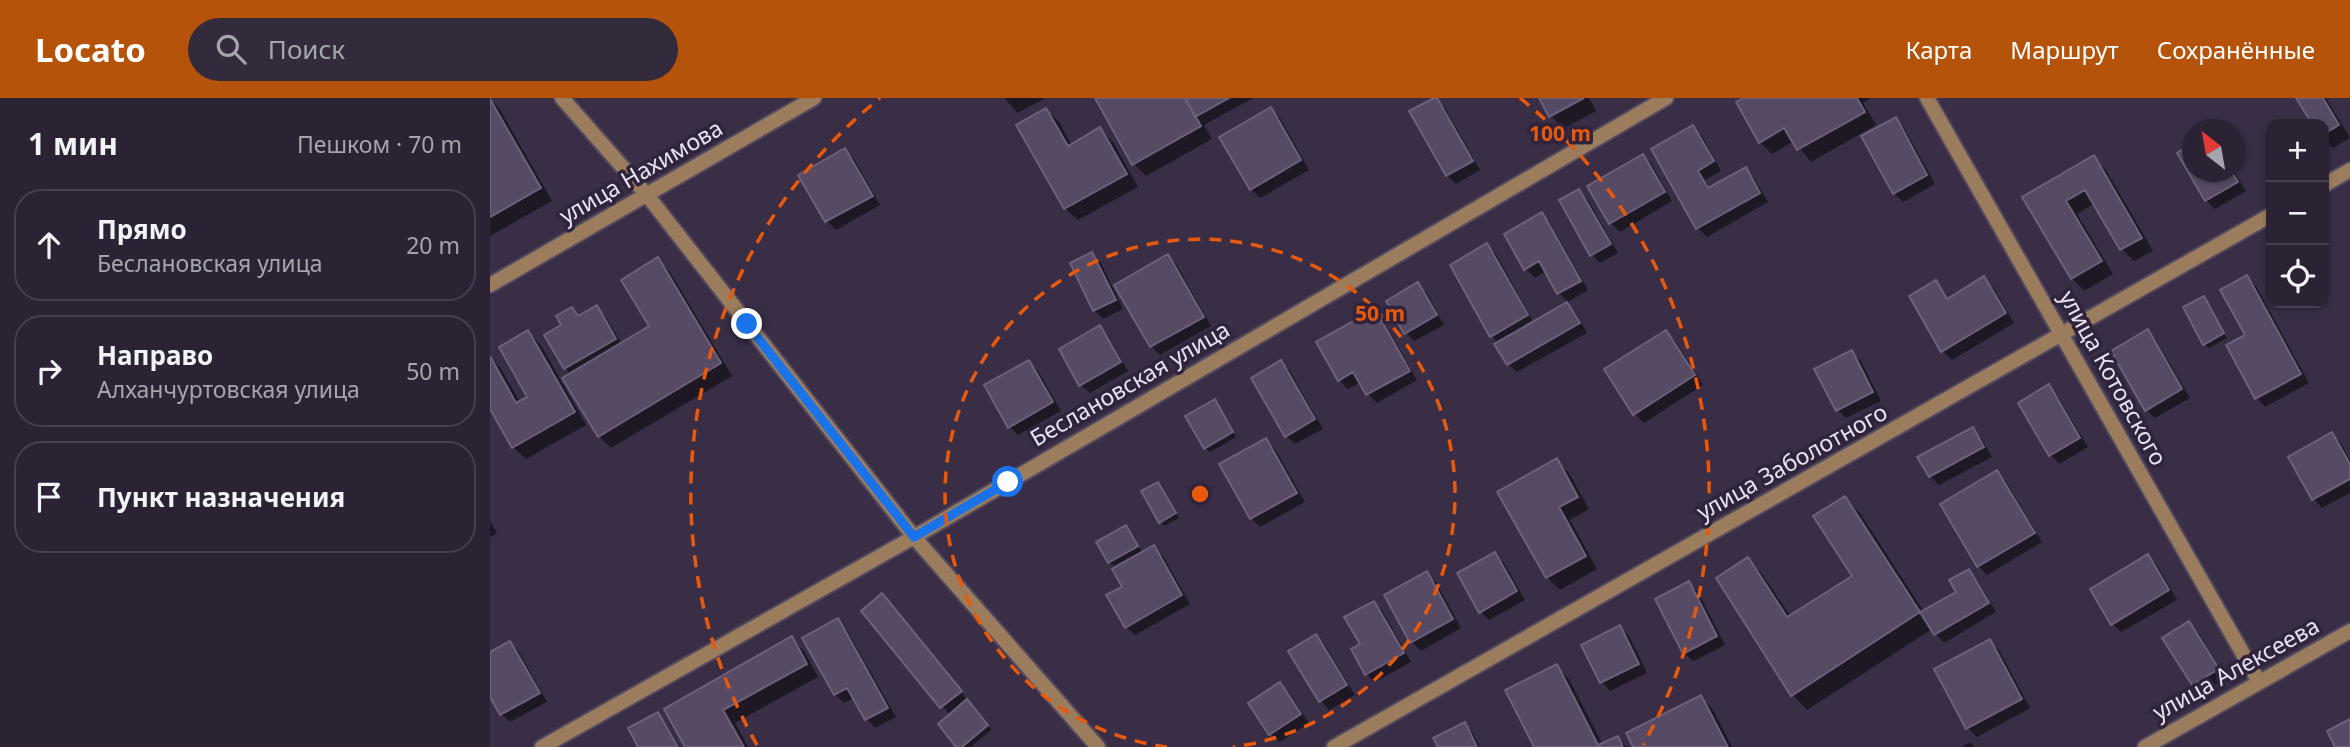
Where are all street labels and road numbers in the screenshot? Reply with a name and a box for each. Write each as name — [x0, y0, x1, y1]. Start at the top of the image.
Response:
street label: улица Нахимова — [553, 111, 728, 231]
street label: улица Котовского — [2052, 284, 2175, 471]
street label: Беслановская улица — [1024, 313, 1235, 453]
street label: улица Заболотного — [1690, 395, 1893, 527]
street label: улица Алексеева — [2146, 609, 2325, 727]

